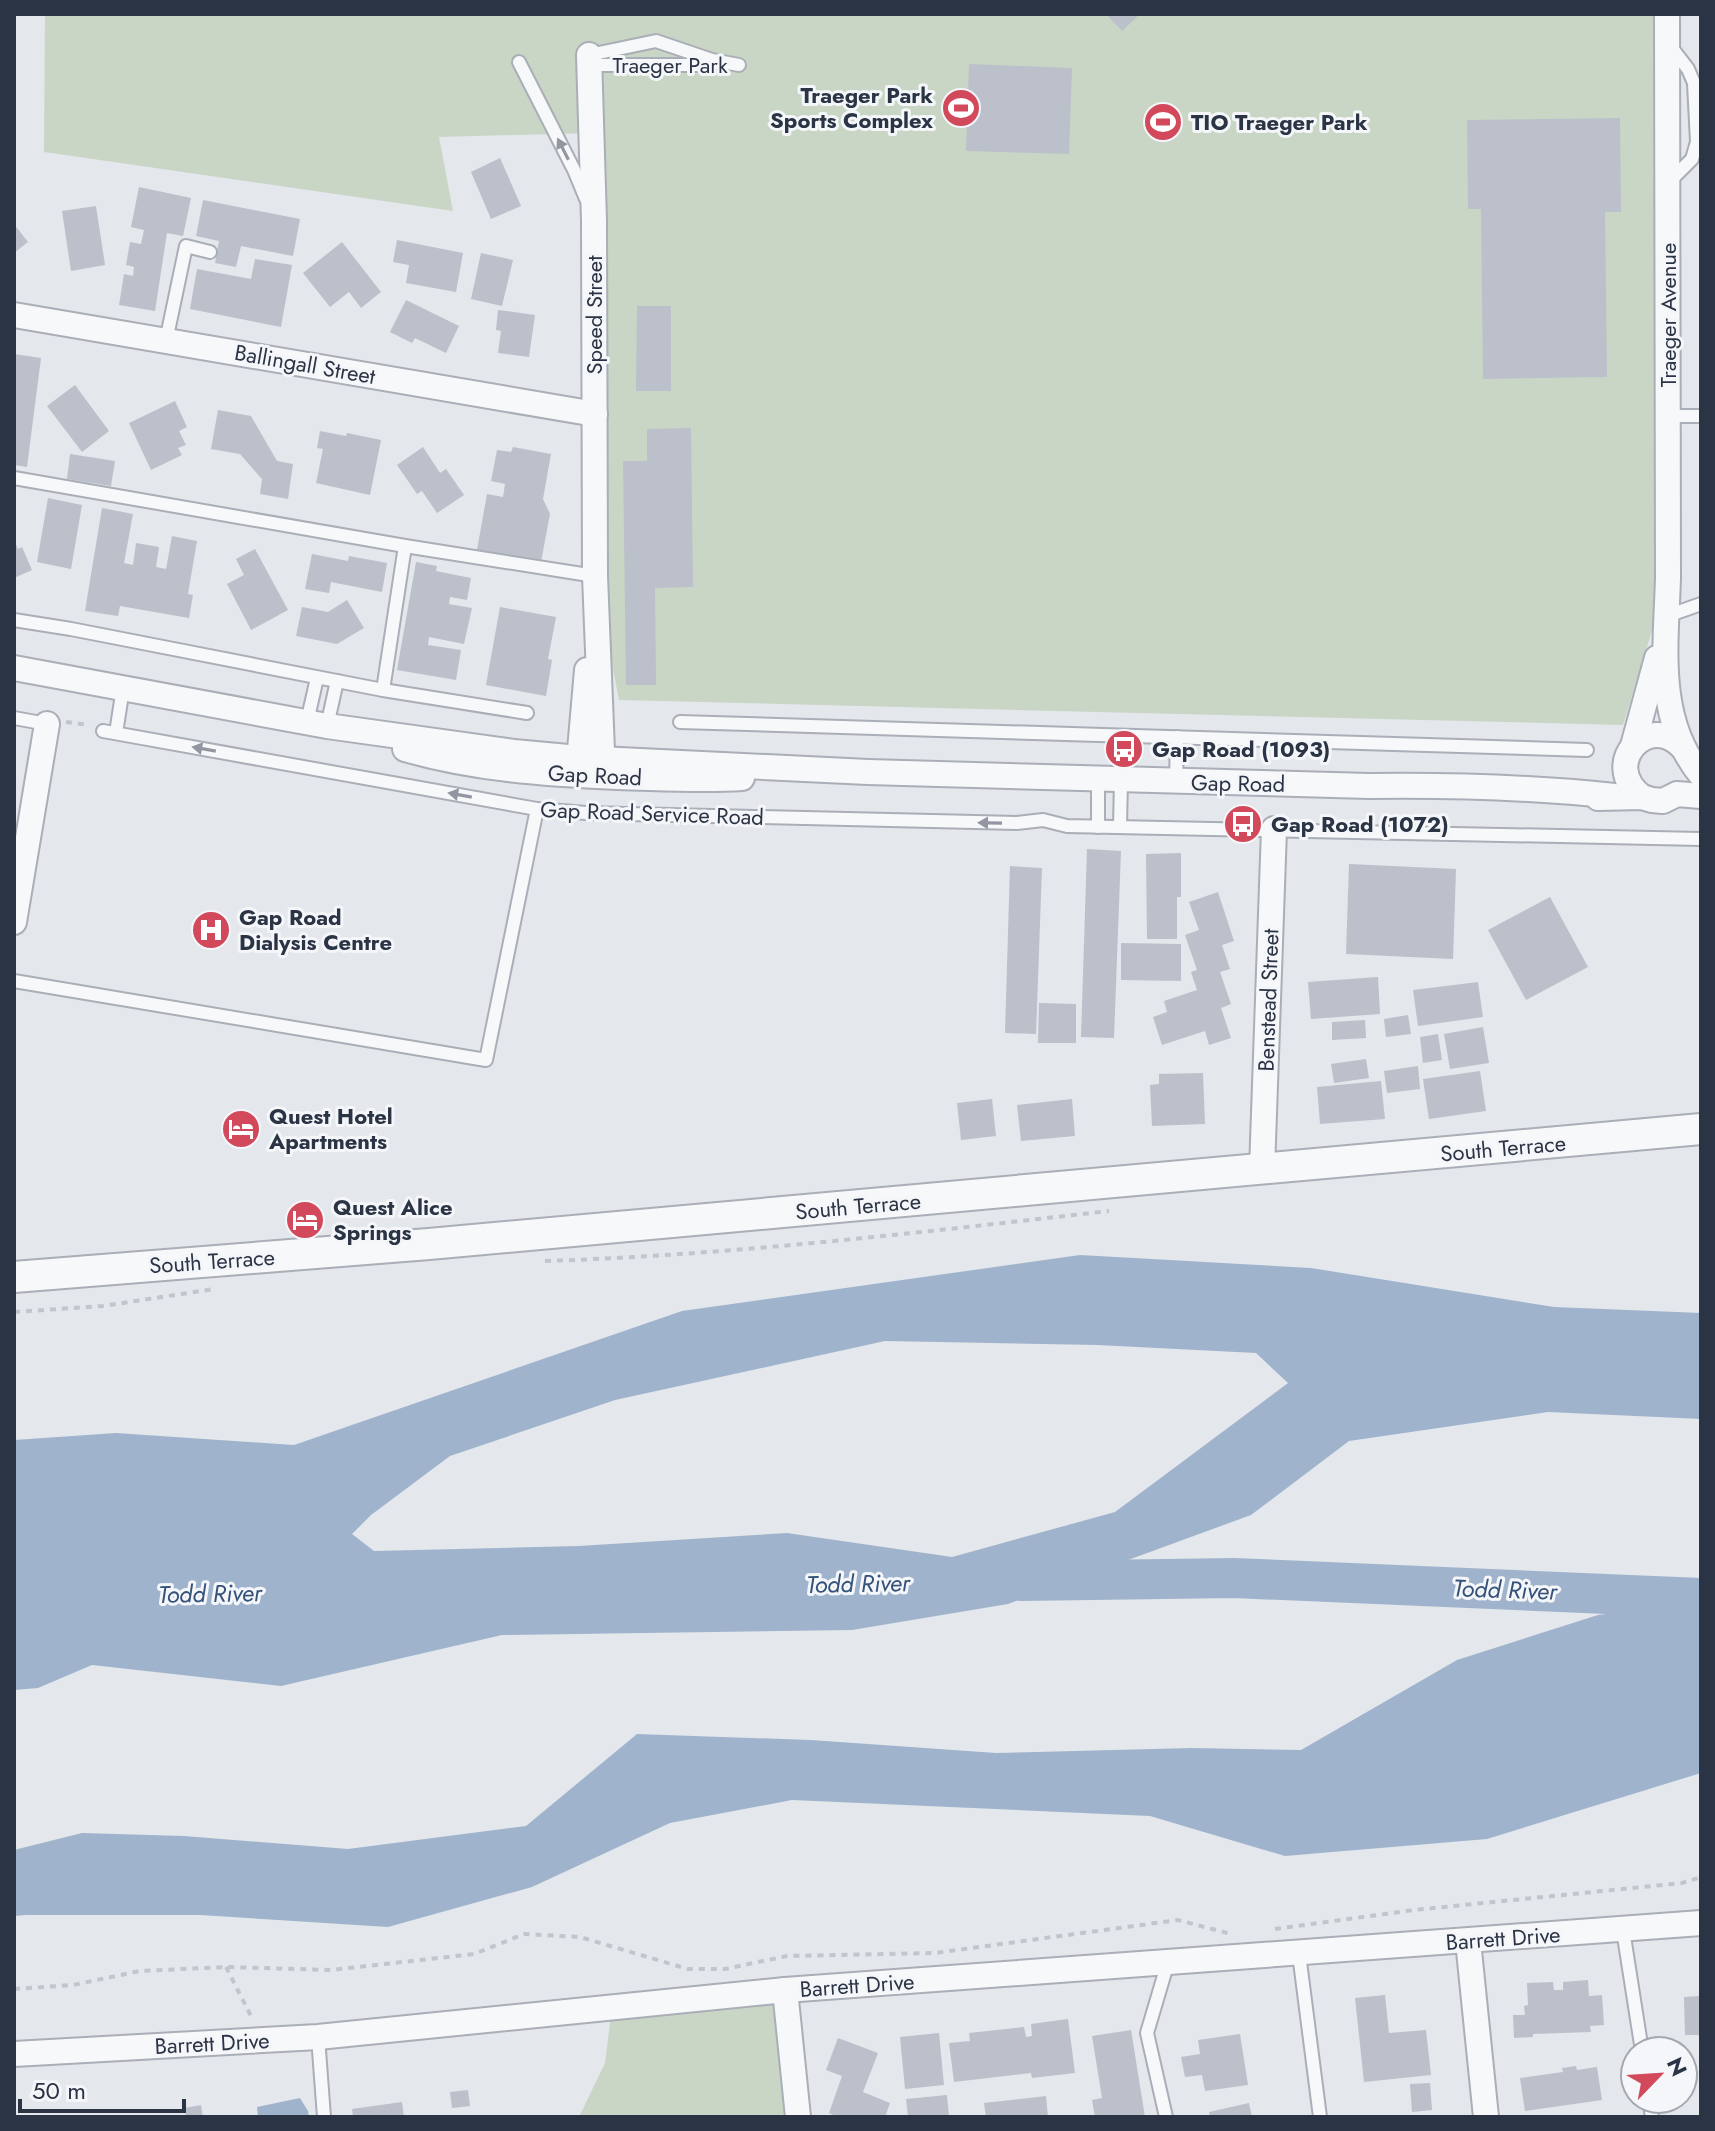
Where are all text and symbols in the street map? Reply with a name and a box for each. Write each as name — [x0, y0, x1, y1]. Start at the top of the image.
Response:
street label: Traeger Park — [612, 49, 728, 81]
place label: Traeger Park Sports Complex — [770, 79, 933, 136]
sports icon: Traeger Park Sports Complex — [940, 87, 982, 129]
sports icon: TIO Traeger Park — [1142, 101, 1184, 143]
place label: TIO Traeger Park — [1191, 106, 1368, 138]
one-way arrow — [557, 138, 570, 161]
street label: Traeger Avenue — [1652, 243, 1684, 387]
street label: Speed Street — [578, 255, 610, 374]
street label: Ballingall Street — [232, 336, 379, 392]
bus stop icon: Gap Road (1093) — [1103, 728, 1145, 770]
place label: Gap Road (1093) — [1152, 733, 1330, 765]
one-way arrow — [191, 743, 216, 755]
street label: Gap Road — [547, 757, 643, 793]
street label: Gap Road — [1191, 766, 1285, 800]
one-way arrow — [447, 788, 472, 801]
street label: Gap Road Service Road — [540, 793, 764, 833]
bus stop icon: Gap Road (1072) — [1222, 803, 1264, 845]
place label: Gap Road (1072) — [1271, 808, 1449, 840]
one-way arrow — [977, 816, 1002, 829]
place label: Gap Road Dialysis Centre — [239, 901, 392, 958]
hospital icon: Gap Road Dialysis Centre — [190, 909, 232, 951]
street label: Benstead Street — [1250, 927, 1287, 1072]
place label: Quest Hotel Apartments — [268, 1100, 393, 1157]
hotel icon: Quest Hotel Apartments — [220, 1108, 262, 1150]
street label: South Terrace — [1439, 1127, 1567, 1169]
street label: South Terrace — [794, 1185, 922, 1227]
place label: Quest Alice Springs — [333, 1191, 453, 1248]
hotel icon: Quest Alice Springs — [284, 1199, 326, 1241]
street label: South Terrace — [148, 1241, 276, 1281]
water label: Todd River — [806, 1565, 912, 1602]
water label: Todd River — [1453, 1570, 1560, 1609]
water label: Todd River — [158, 1575, 264, 1612]
street label: Barrett Drive — [1445, 1918, 1561, 1958]
street label: Barrett Drive — [799, 1965, 915, 2005]
street label: Barrett Drive — [154, 2024, 270, 2062]
north arrow — [1619, 2035, 1699, 2115]
text: N — [1659, 2052, 1695, 2081]
scale bar — [20, 2063, 184, 2113]
text: 50 m — [32, 2073, 86, 2108]

